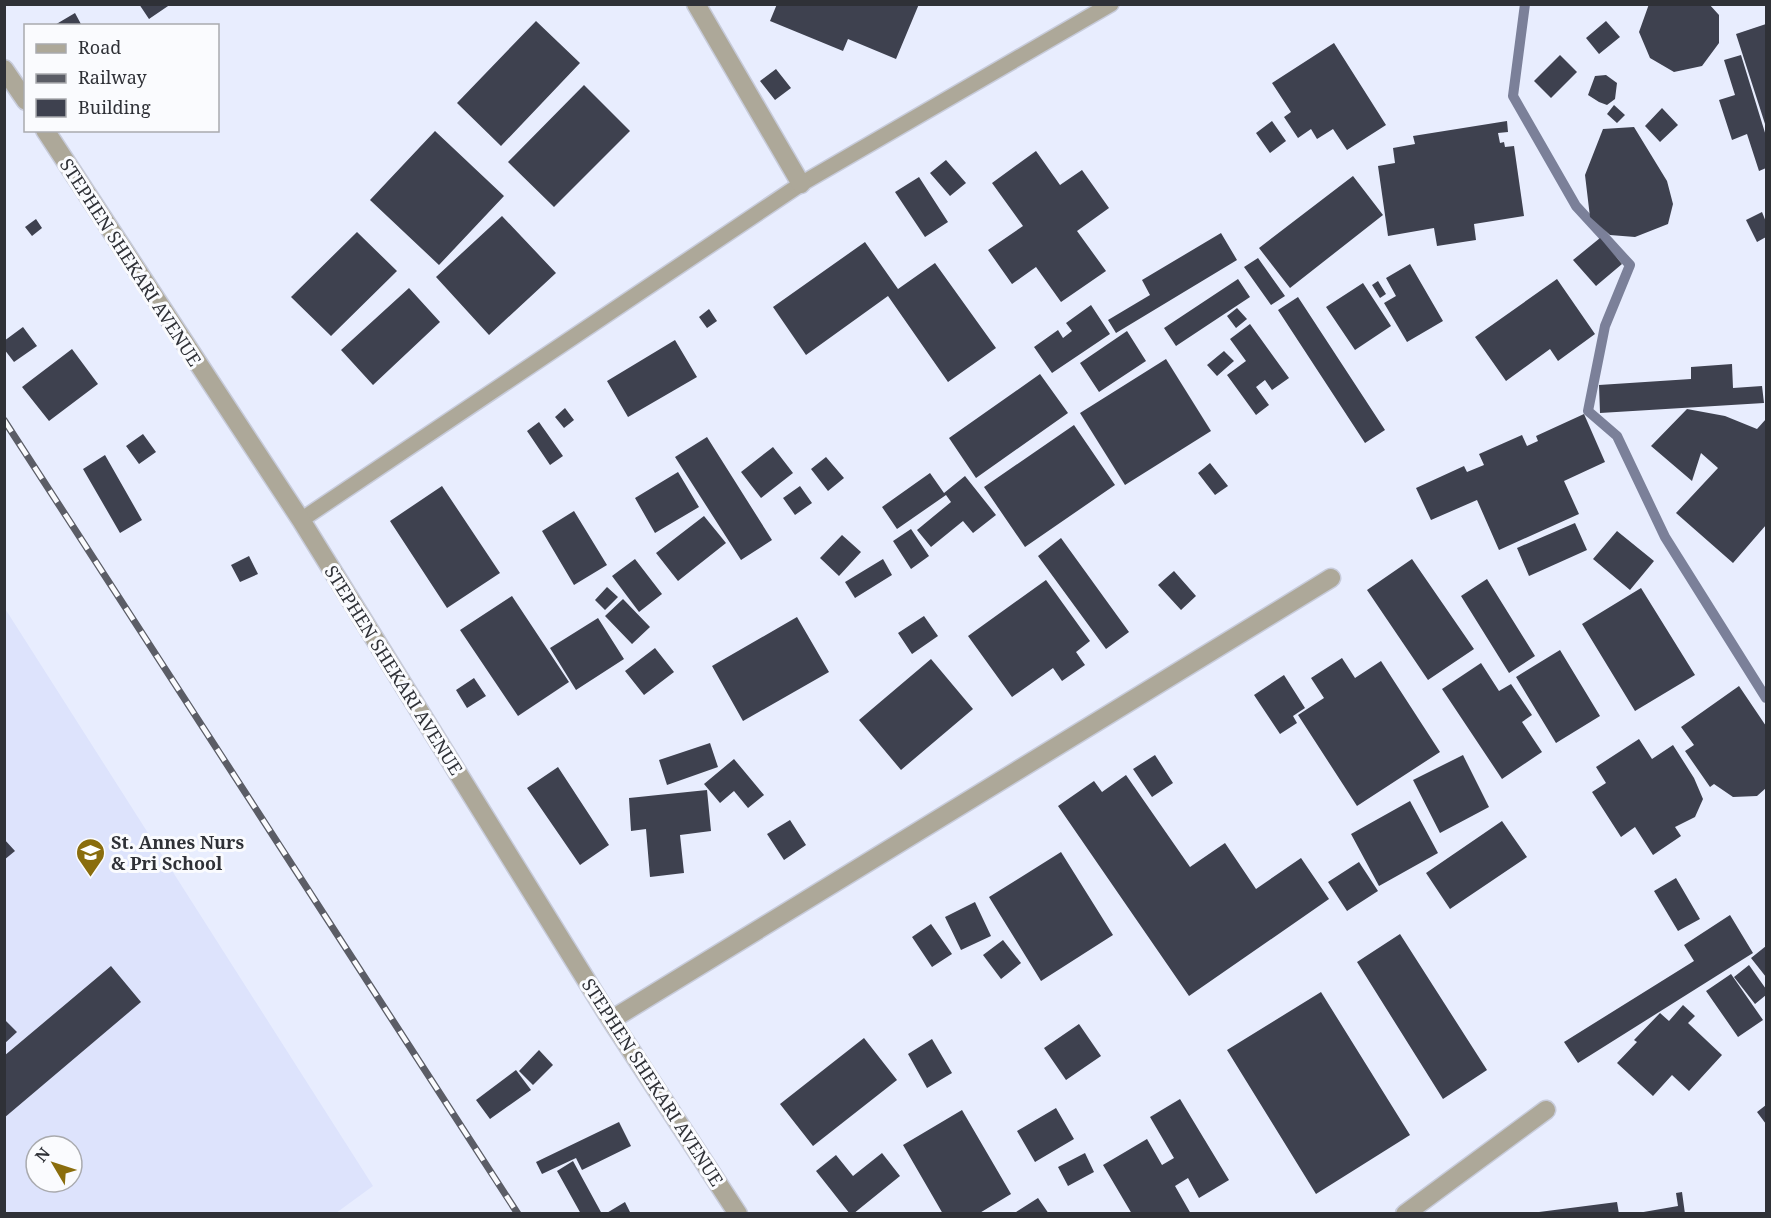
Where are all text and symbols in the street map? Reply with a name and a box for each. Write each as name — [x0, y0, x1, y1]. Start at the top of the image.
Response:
legend — [24, 24, 219, 132]
text: Road — [78, 35, 121, 59]
text: Railway — [78, 65, 148, 89]
text: Building — [78, 95, 151, 119]
street label: STEPHEN SHEKARI AVENUE — [55, 154, 207, 370]
street label: STEPHEN SHEKARI AVENUE — [320, 561, 468, 779]
place label: St. Annes Nurs & Pri School — [111, 830, 244, 875]
school or university icon: St. Annes Nurs & Pri School — [74, 836, 106, 878]
street label: STEPHEN SHEKARI AVENUE — [577, 974, 729, 1190]
north arrow — [24, 1134, 84, 1194]
text: N — [30, 1142, 55, 1166]

